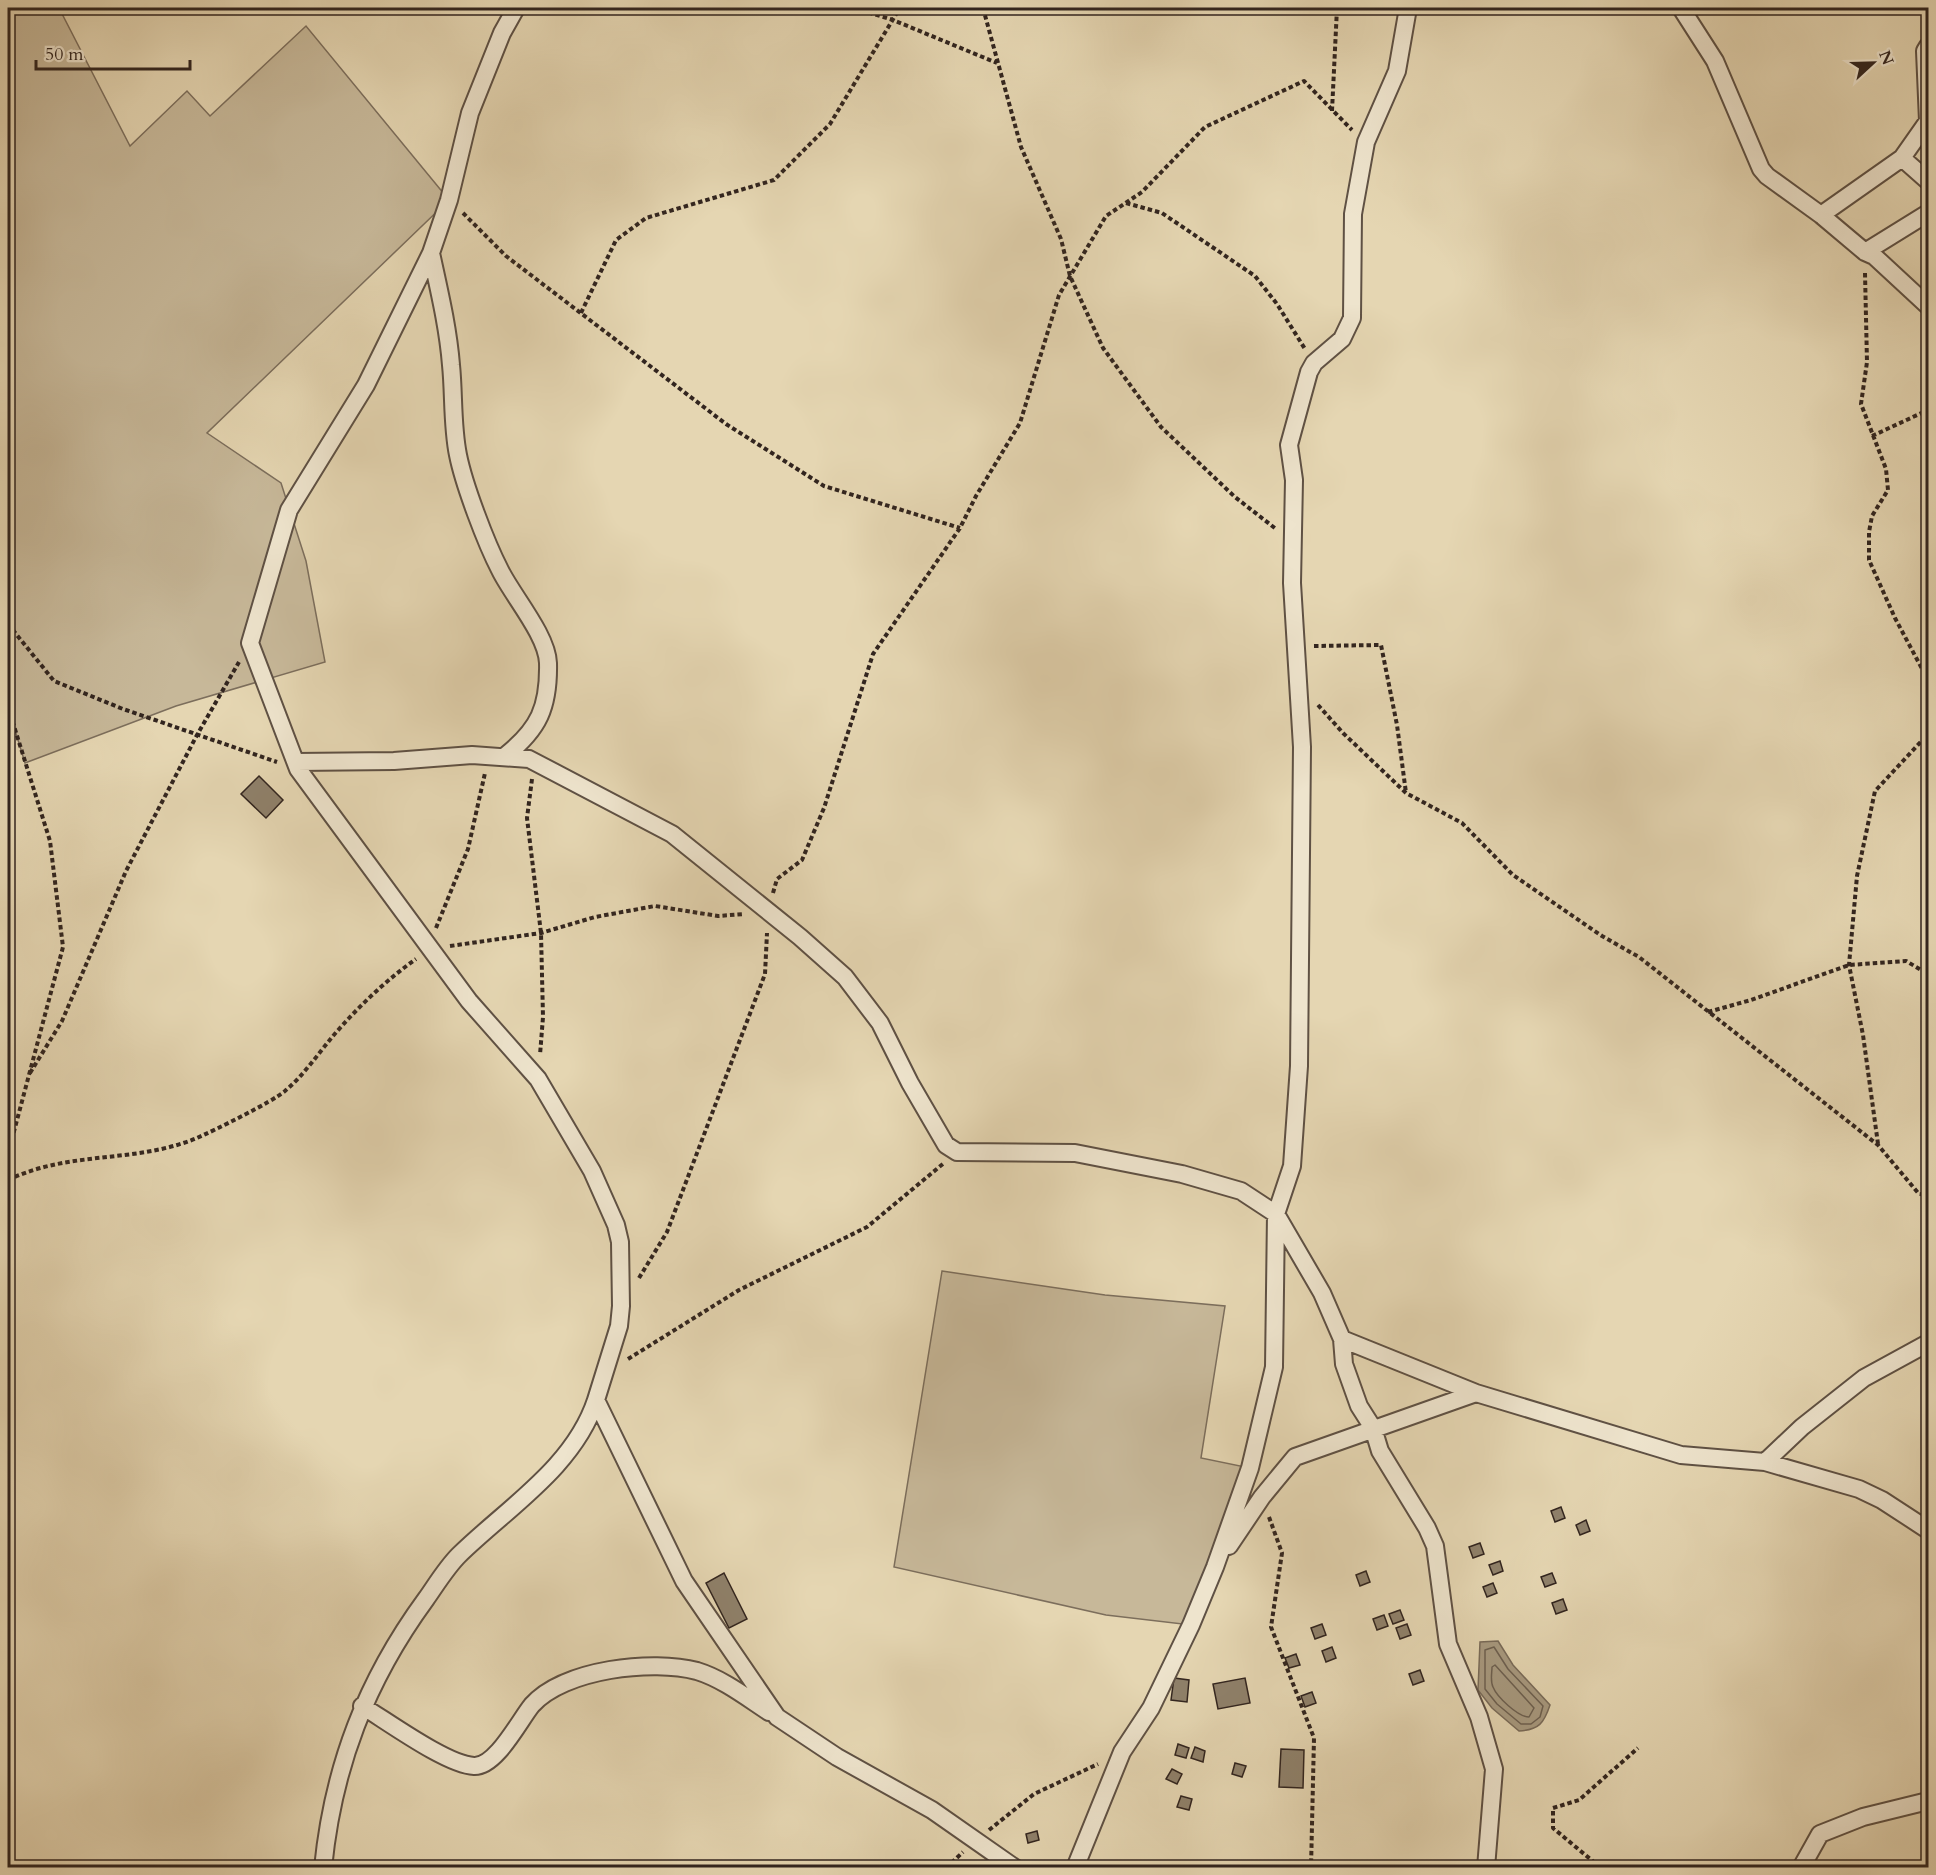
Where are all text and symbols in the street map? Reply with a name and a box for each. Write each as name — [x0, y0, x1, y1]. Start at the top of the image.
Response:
scale bar — [36, 33, 190, 71]
north arrow — [1843, 33, 1903, 93]
text: 50 m — [45, 42, 84, 67]
text: N — [1873, 47, 1899, 68]

